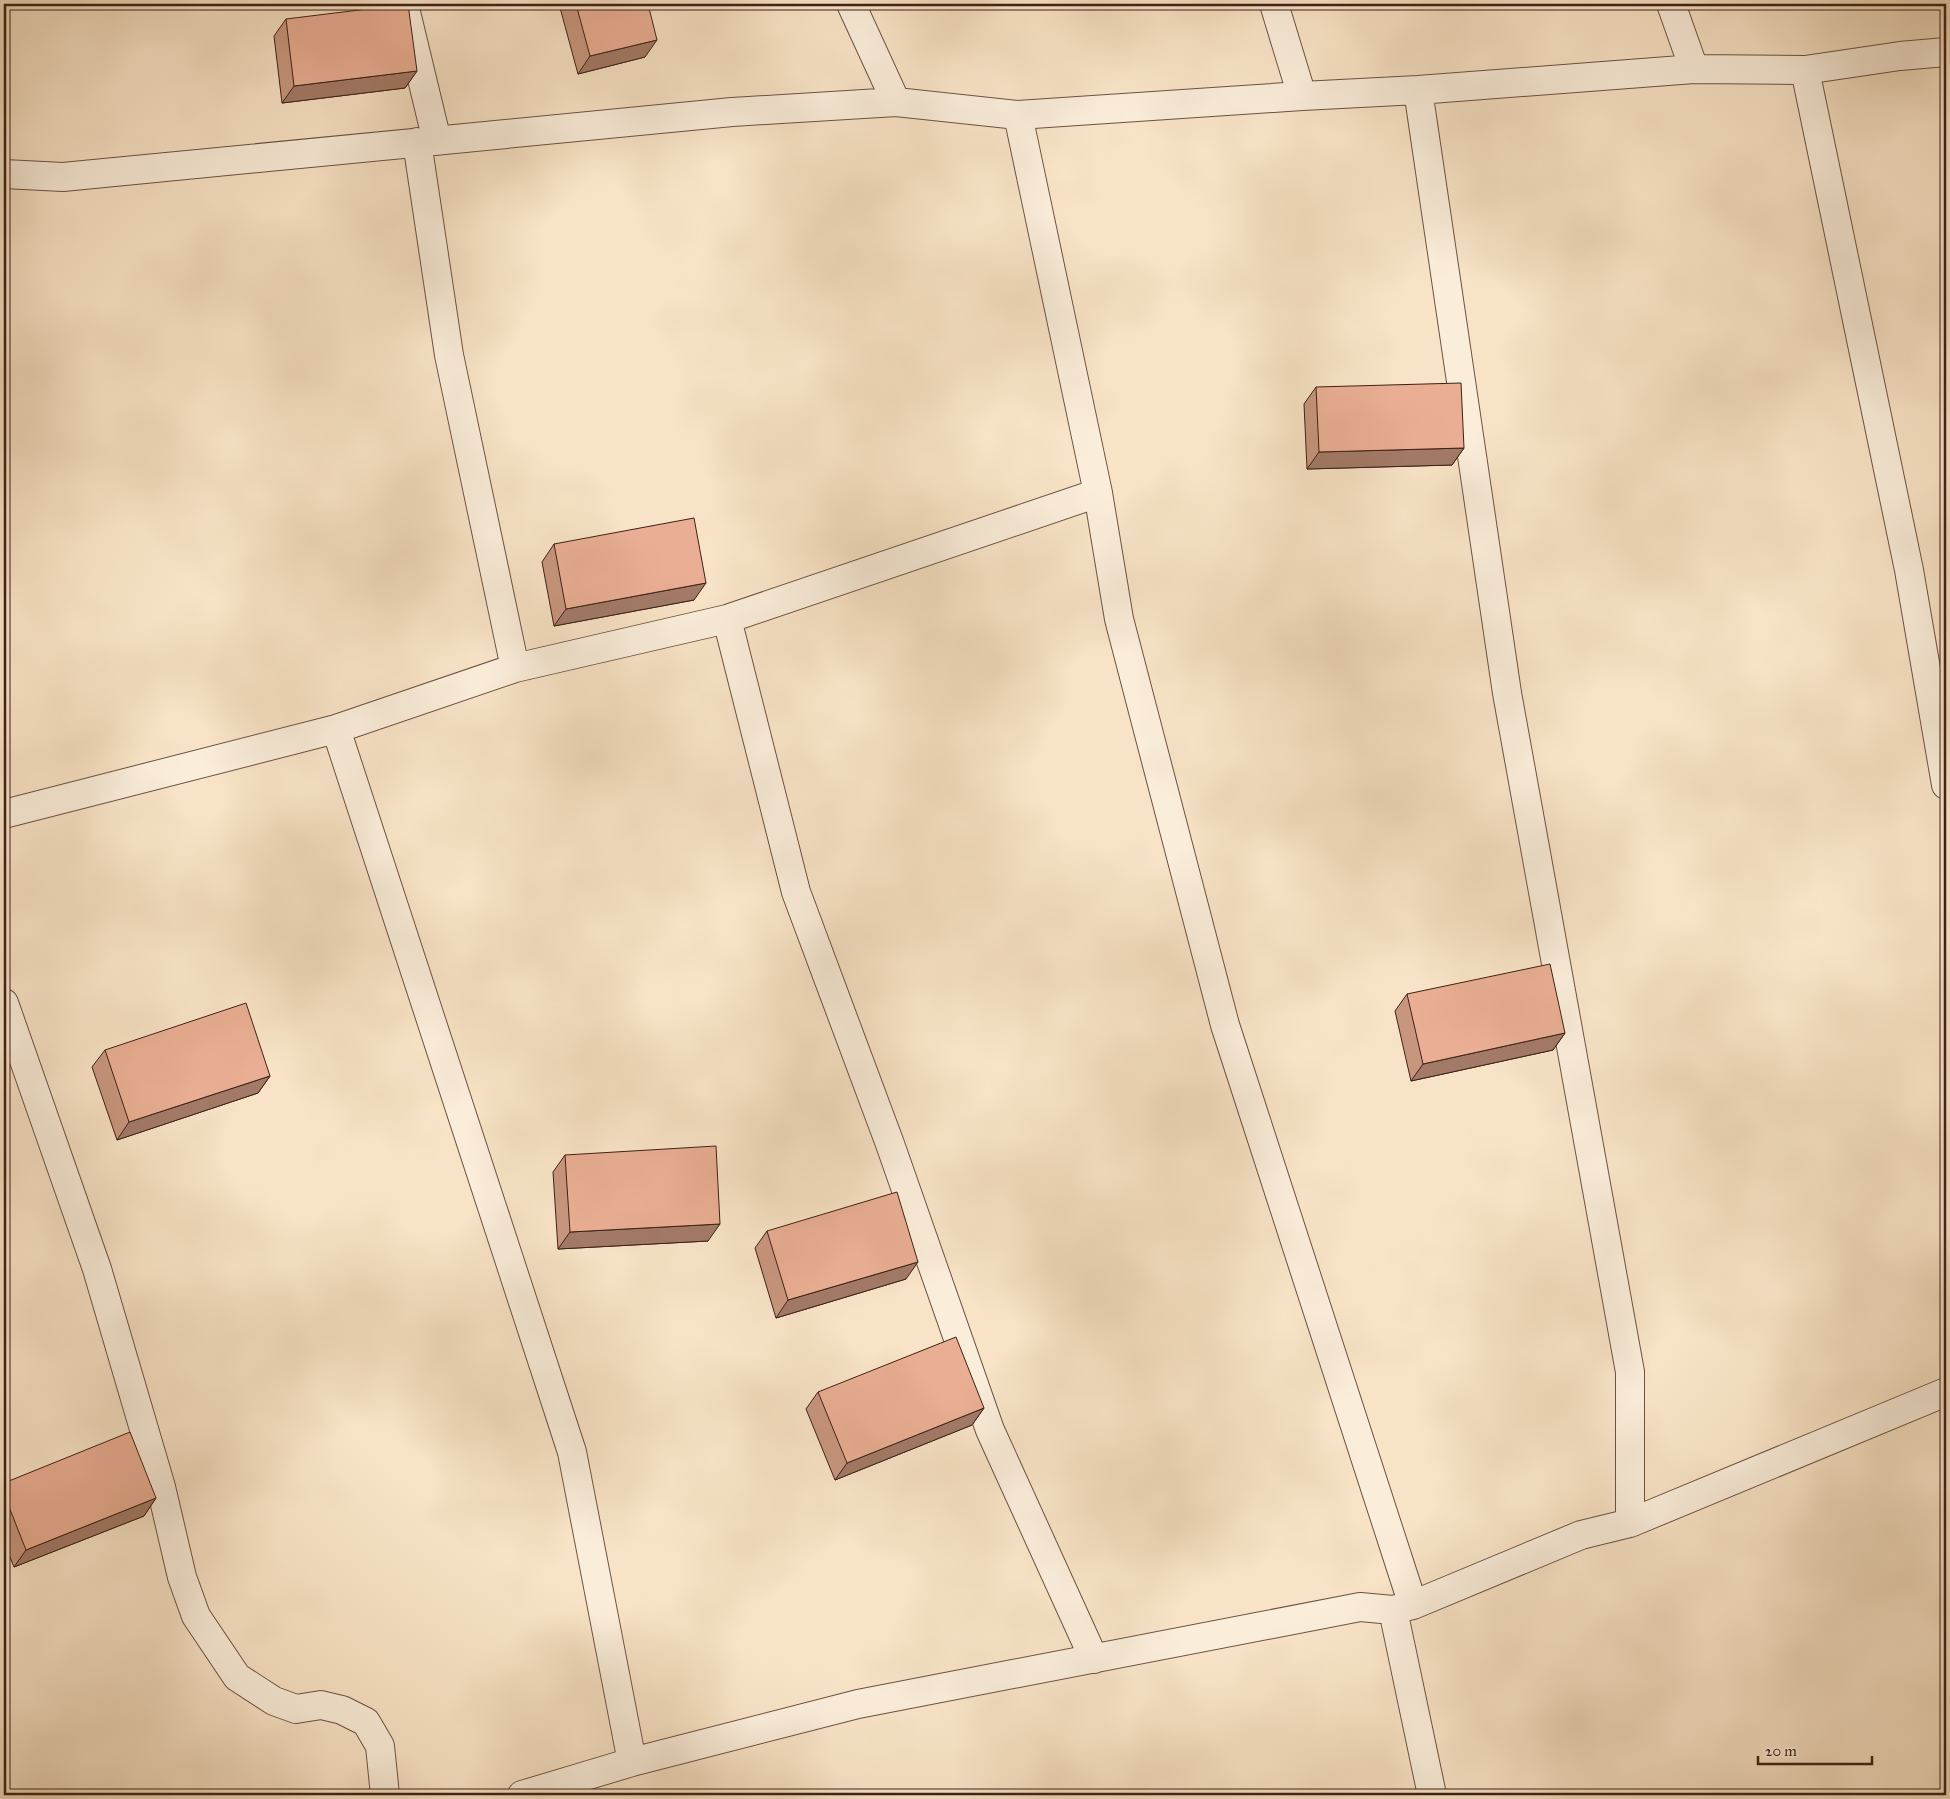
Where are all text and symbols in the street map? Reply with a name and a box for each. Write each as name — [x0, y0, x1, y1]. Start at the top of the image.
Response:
scale bar — [1758, 1734, 1871, 1766]
text: 20 m — [1765, 1742, 1797, 1760]

